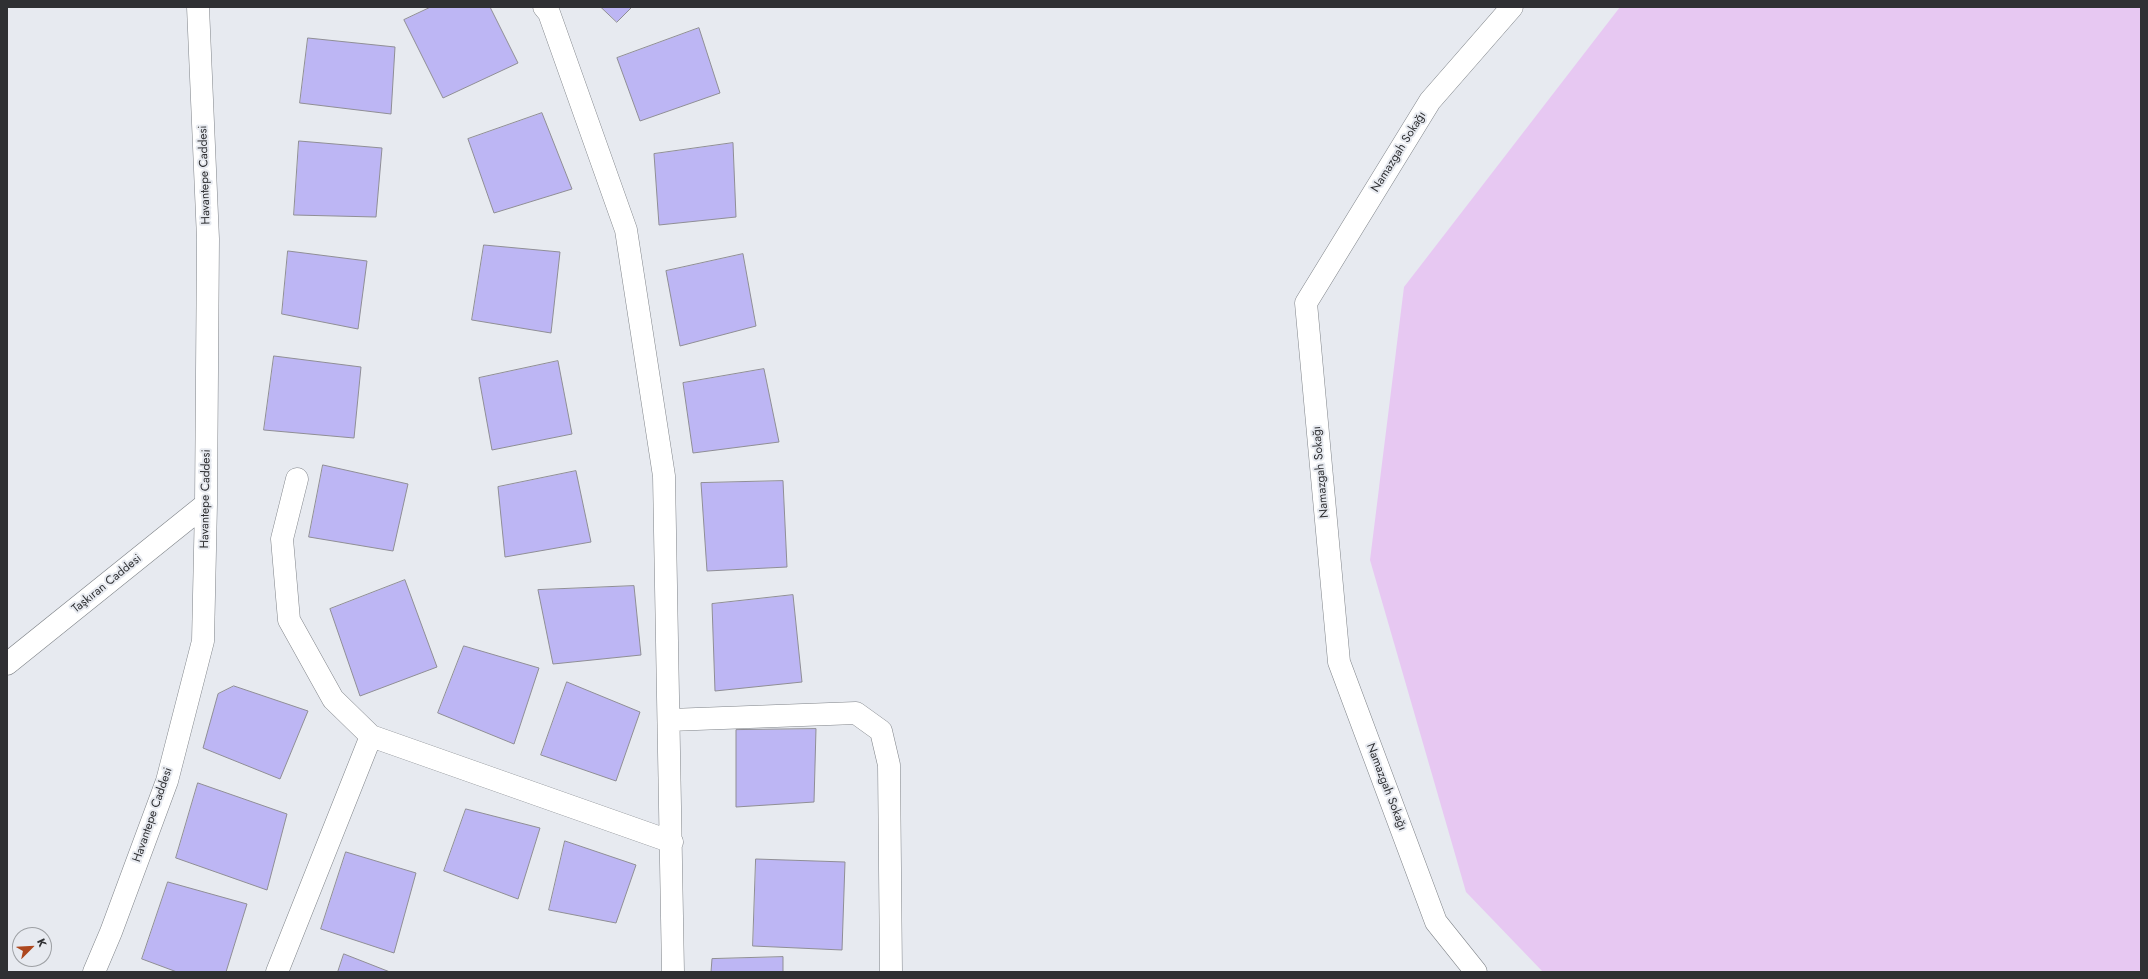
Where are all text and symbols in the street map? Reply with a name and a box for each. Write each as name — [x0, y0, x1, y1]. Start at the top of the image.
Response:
street label: Namazgah Sokağı — [1368, 109, 1430, 195]
street label: Havantepe Caddesi — [196, 125, 214, 225]
street label: Namazgah Sokağı — [1310, 425, 1332, 519]
street label: Havantepe Caddesi — [198, 449, 214, 549]
street label: Taşkıran Caddesi — [69, 552, 145, 616]
street label: Namazgah Sokağı — [1363, 741, 1409, 833]
street label: Havantepe Caddesi — [130, 766, 176, 864]
north arrow — [12, 927, 52, 967]
text: K — [33, 936, 51, 949]

